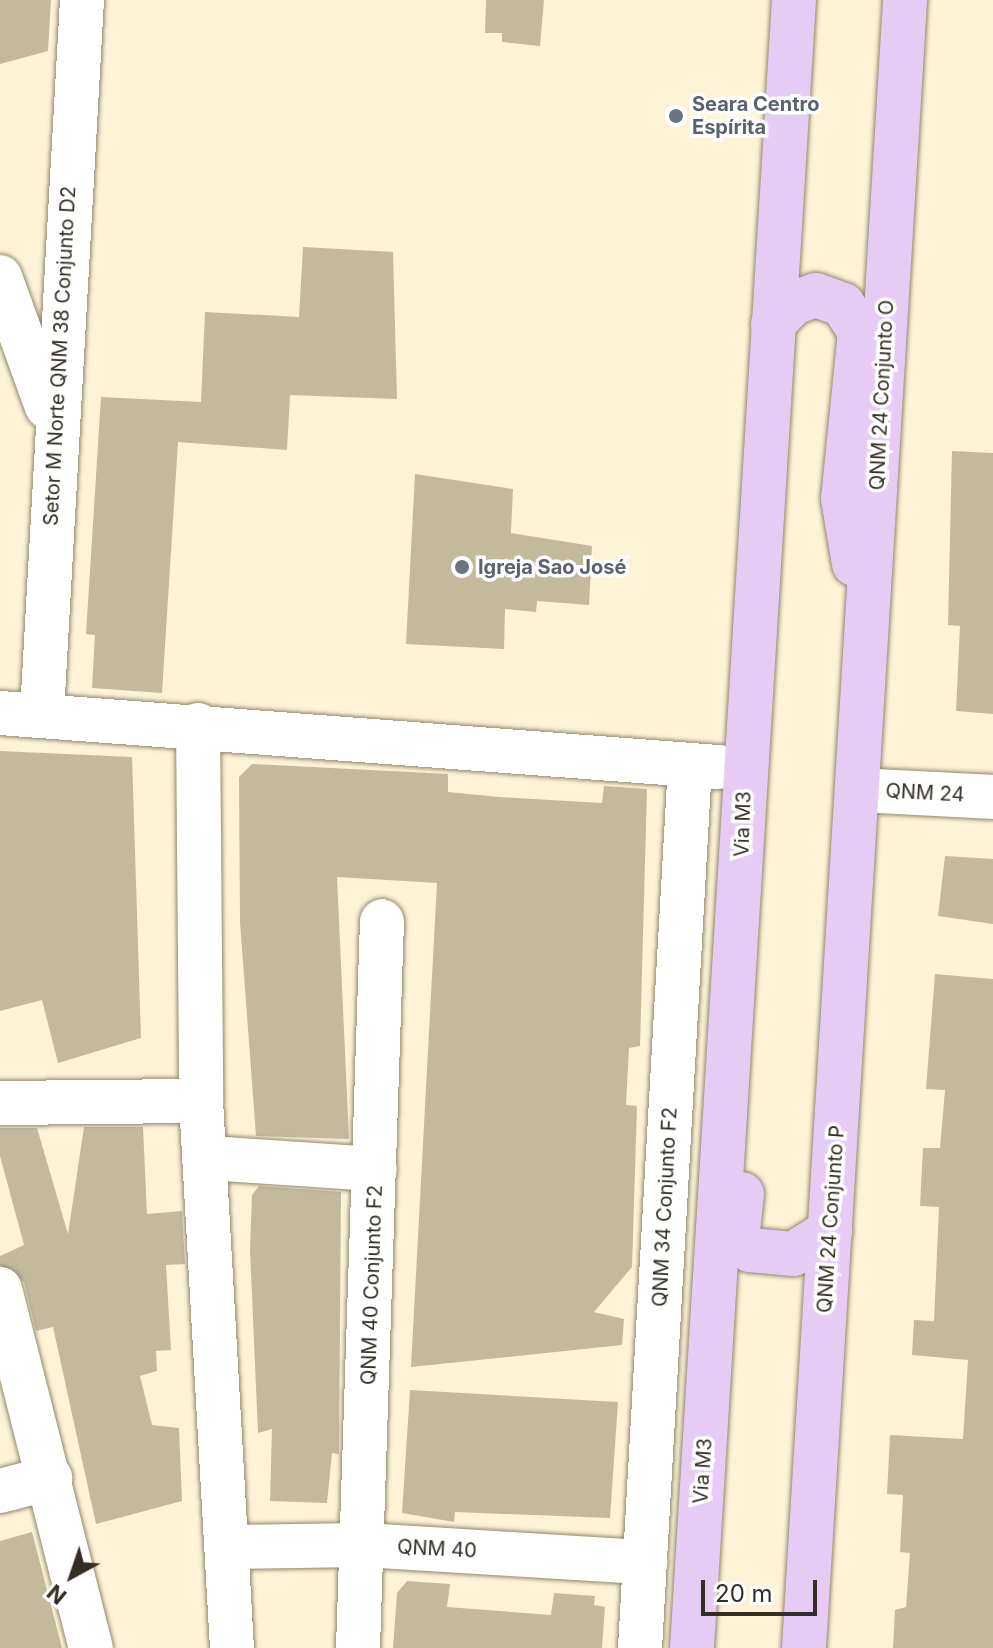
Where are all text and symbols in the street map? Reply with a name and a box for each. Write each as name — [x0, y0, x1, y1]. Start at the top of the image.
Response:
place label: Seara Centro Espírita — [692, 92, 819, 139]
marker: Seara Centro Espírita — [667, 107, 685, 125]
street label: Setor M Norte QNM 38 Conjunto D2 — [39, 186, 81, 526]
street label: QNM 24 Conjunto O — [865, 299, 899, 491]
place label: Igreja Sao José — [478, 555, 626, 579]
marker: Igreja Sao José — [453, 558, 471, 576]
street label: QNM 24 — [885, 779, 965, 807]
street label: Via M3 — [730, 791, 756, 857]
street label: QNM 34 Conjunto F2 — [648, 1107, 682, 1307]
street label: QNM 24 Conjunto P — [812, 1124, 850, 1314]
street label: QNM 40 Conjunto F2 — [357, 1185, 387, 1385]
street label: Via M3 — [689, 1437, 717, 1505]
street label: QNM 40 — [397, 1535, 477, 1563]
north arrow — [32, 1536, 112, 1616]
scale bar — [705, 1564, 821, 1614]
text: N — [42, 1579, 71, 1610]
text: 20 m — [715, 1579, 773, 1608]

